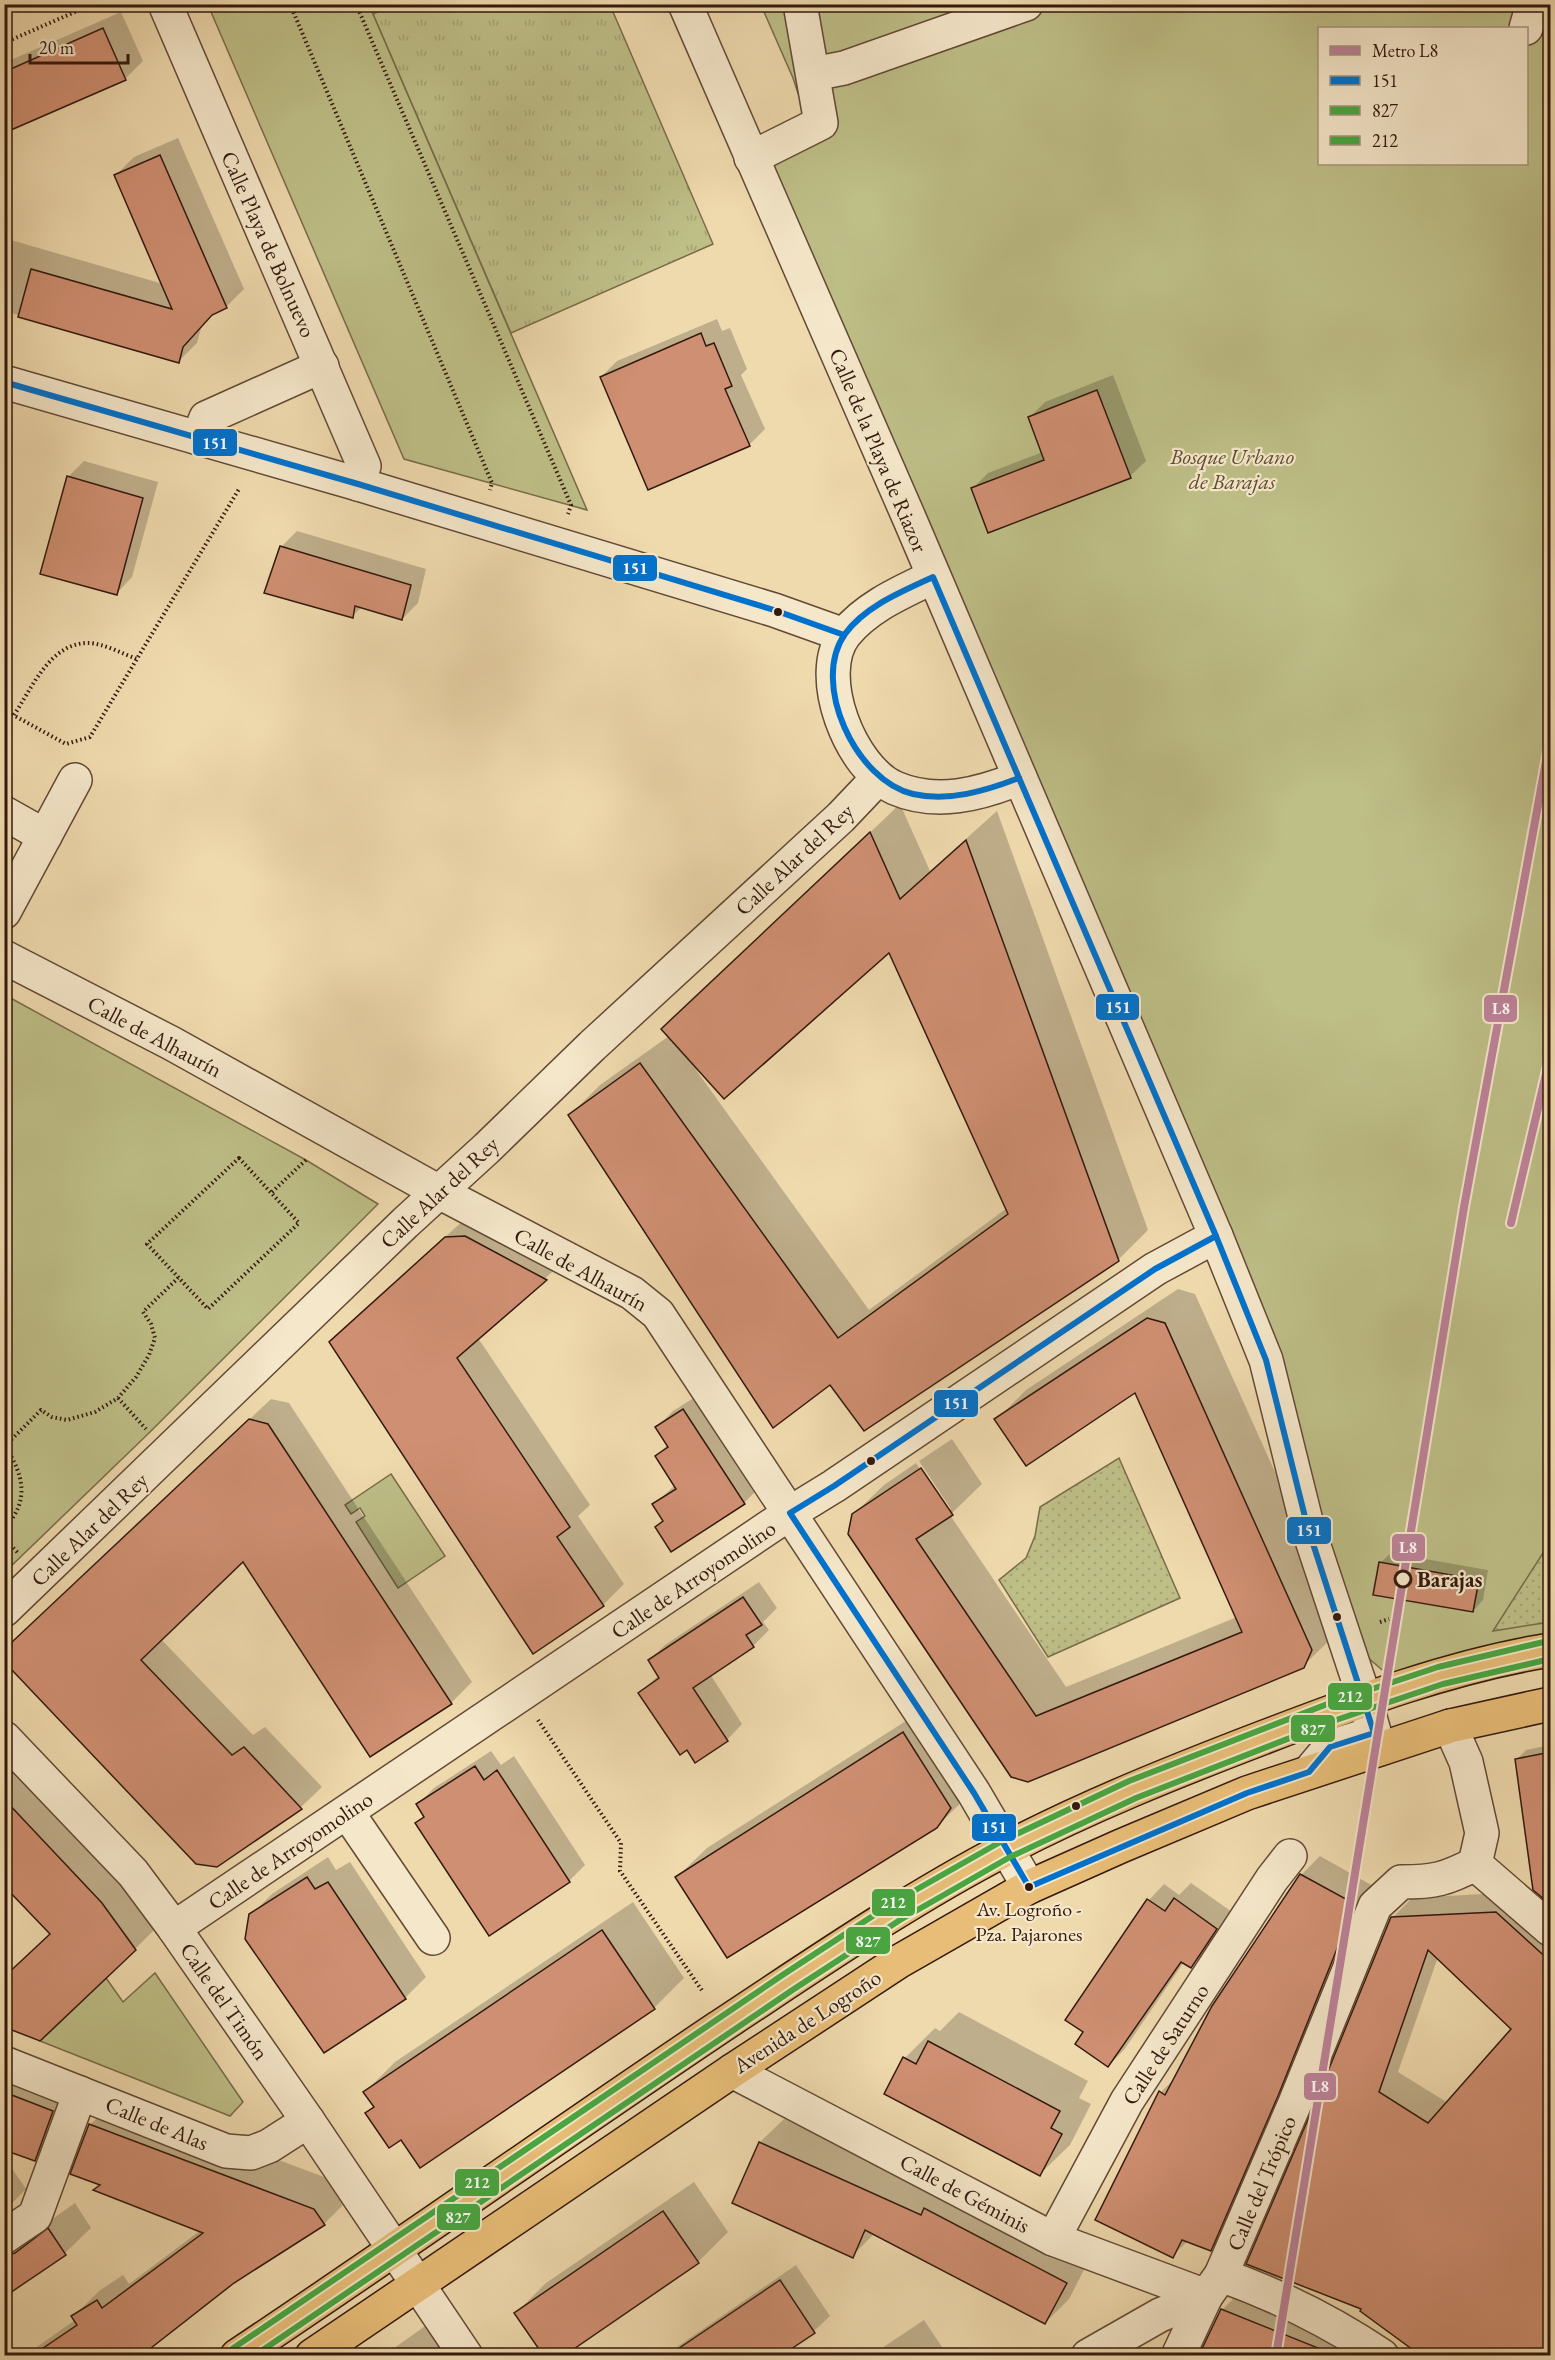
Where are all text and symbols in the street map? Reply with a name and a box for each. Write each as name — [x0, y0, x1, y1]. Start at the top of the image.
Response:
scale bar — [30, 27, 128, 65]
legend — [1318, 27, 1528, 165]
text: 20 m — [39, 36, 74, 59]
text: Metro L8 — [1372, 39, 1438, 62]
text: 151 — [1372, 69, 1398, 92]
text: 827 — [1372, 99, 1398, 122]
text: 212 — [1372, 129, 1398, 152]
street label: Calle Playa de Bolnuevo — [214, 146, 323, 342]
street label: Calle de la Playa de Riazor — [822, 344, 935, 557]
line badge: 151 — [192, 428, 238, 457]
text: 151 — [202, 433, 228, 454]
park label: Bosque Urbano de Barajas — [1169, 442, 1294, 496]
line badge: 151 — [612, 554, 658, 582]
text: 151 — [622, 558, 648, 579]
unlabelled marker — [772, 606, 784, 618]
street label: Calle Alar del Rey — [729, 797, 860, 922]
street label: Calle de Alhaurín — [82, 989, 228, 1084]
line badge: 151 — [1095, 993, 1140, 1021]
line badge: L8 — [1483, 994, 1518, 1023]
text: 151 — [1105, 997, 1131, 1018]
text: L8 — [1492, 998, 1510, 1019]
street label: Calle Alar del Rey — [374, 1130, 505, 1255]
street label: Calle de Alhaurín — [509, 1221, 653, 1318]
line badge: 151 — [933, 1389, 979, 1418]
text: 151 — [943, 1393, 969, 1414]
unlabelled marker — [865, 1455, 877, 1467]
street label: Calle Alar del Rey — [25, 1466, 154, 1593]
street label: Calle de Arroyomolino — [605, 1513, 782, 1645]
line badge: 151 — [1286, 1516, 1332, 1545]
text: 151 — [1296, 1520, 1322, 1541]
line badge: L8 — [1391, 1533, 1426, 1562]
text: L8 — [1399, 1537, 1417, 1558]
place label: Barajas — [1417, 1565, 1483, 1594]
marker: Barajas — [1394, 1570, 1412, 1588]
unlabelled marker — [1331, 1611, 1343, 1623]
line badge: 212 — [1327, 1682, 1373, 1711]
text: 212 — [1337, 1686, 1363, 1707]
line badge: 827 — [1290, 1714, 1336, 1743]
text: 827 — [1300, 1719, 1326, 1740]
street label: Calle de Arroyomolino — [202, 1784, 379, 1916]
unlabelled marker — [1070, 1800, 1082, 1812]
line badge: 151 — [971, 1813, 1017, 1842]
text: 151 — [981, 1817, 1007, 1838]
marker: Av. Logroño - Pza. Pajarones — [1023, 1881, 1035, 1893]
line badge: 212 — [871, 1888, 916, 1917]
text: 212 — [880, 1892, 906, 1913]
place label: Av. Logroño - Pza. Pajarones — [975, 1896, 1082, 1947]
line badge: 827 — [845, 1926, 891, 1955]
text: 827 — [855, 1931, 881, 1952]
street label: Calle del Timón — [173, 1937, 276, 2066]
street label: Avenida de Logroño — [727, 1963, 887, 2081]
street label: Calle de Saturno — [1115, 1978, 1216, 2111]
line badge: L8 — [1303, 2072, 1337, 2101]
text: L8 — [1311, 2076, 1329, 2097]
street label: Calle de Alas — [101, 2090, 213, 2157]
street label: Calle del Trópico — [1220, 2111, 1303, 2255]
street label: Calle de Géminis — [895, 2147, 1035, 2240]
line badge: 212 — [454, 2168, 500, 2197]
text: 212 — [464, 2172, 490, 2193]
line badge: 827 — [436, 2203, 481, 2231]
text: 827 — [445, 2207, 471, 2228]

